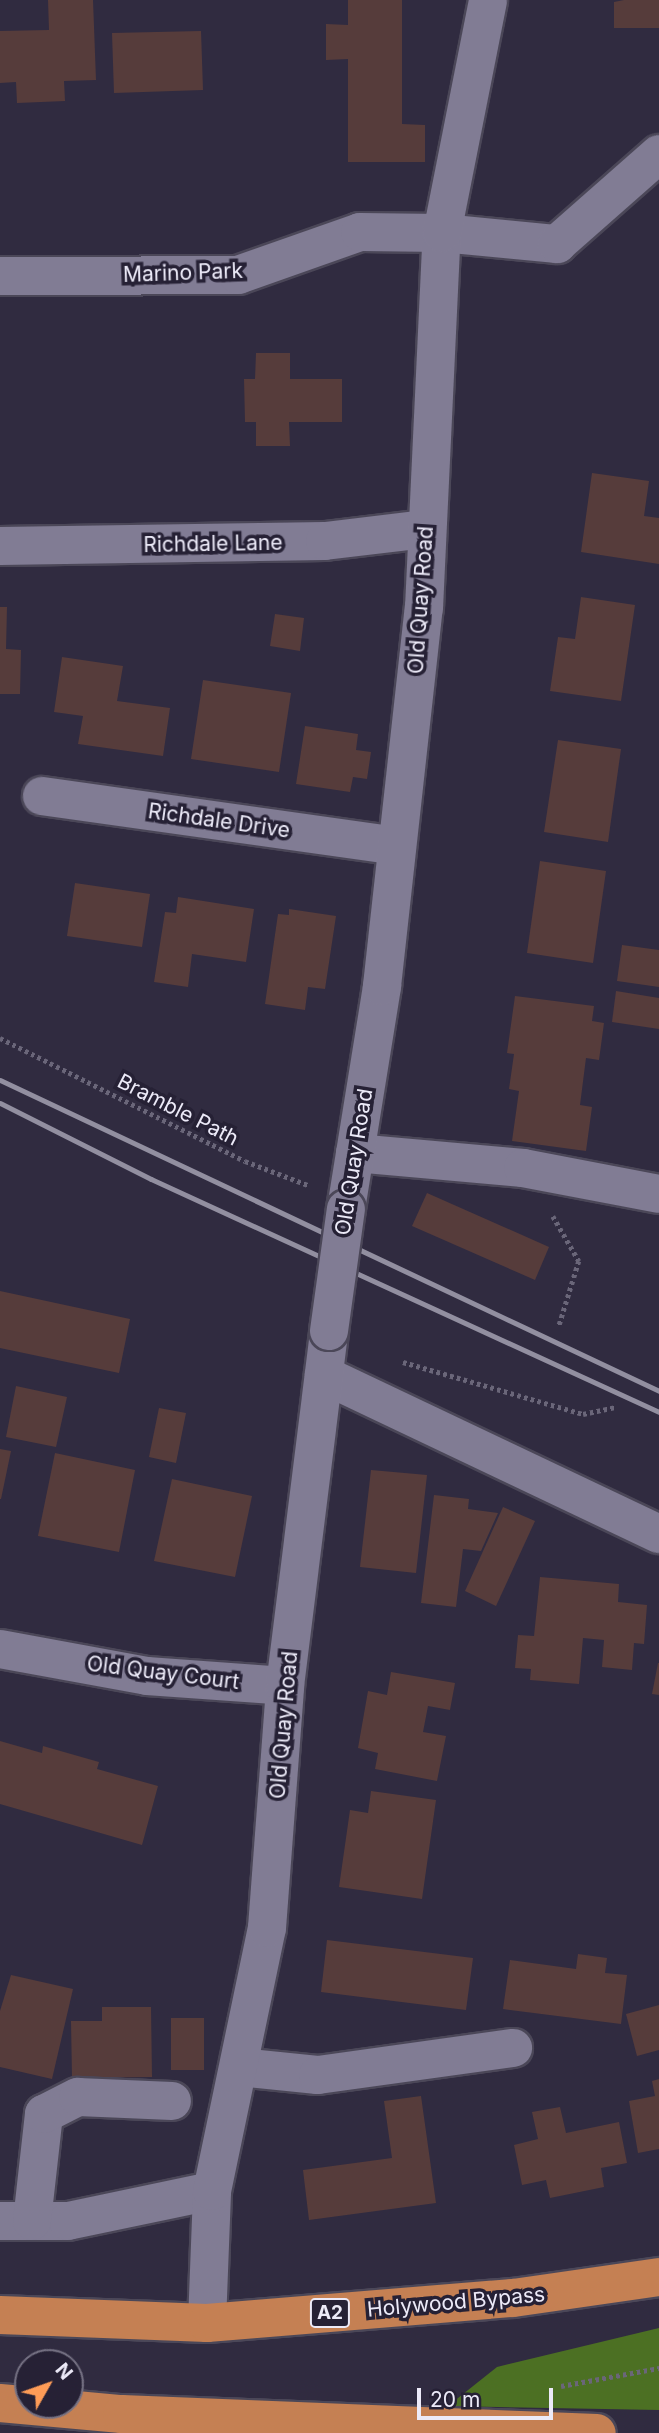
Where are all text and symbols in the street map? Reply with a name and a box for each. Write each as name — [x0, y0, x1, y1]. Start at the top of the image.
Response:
street label: Marino Park — [123, 258, 243, 288]
street label: Old Quay Road — [403, 525, 439, 675]
street label: Richdale Lane — [143, 530, 283, 558]
street label: Richdale Drive — [146, 799, 292, 843]
street label: Bramble Path — [113, 1069, 243, 1151]
street label: Old Quay Road — [330, 1087, 378, 1237]
street label: Old Quay Road — [265, 1650, 303, 1800]
street label: Old Quay Court — [86, 1651, 240, 1695]
street label: Holywood Bypass — [366, 2282, 546, 2322]
road number: A2 — [309, 2298, 351, 2328]
north arrow — [14, 2349, 84, 2419]
text: N — [50, 2359, 77, 2384]
scale bar — [421, 2374, 558, 2418]
text: 20 m — [430, 2387, 480, 2412]

